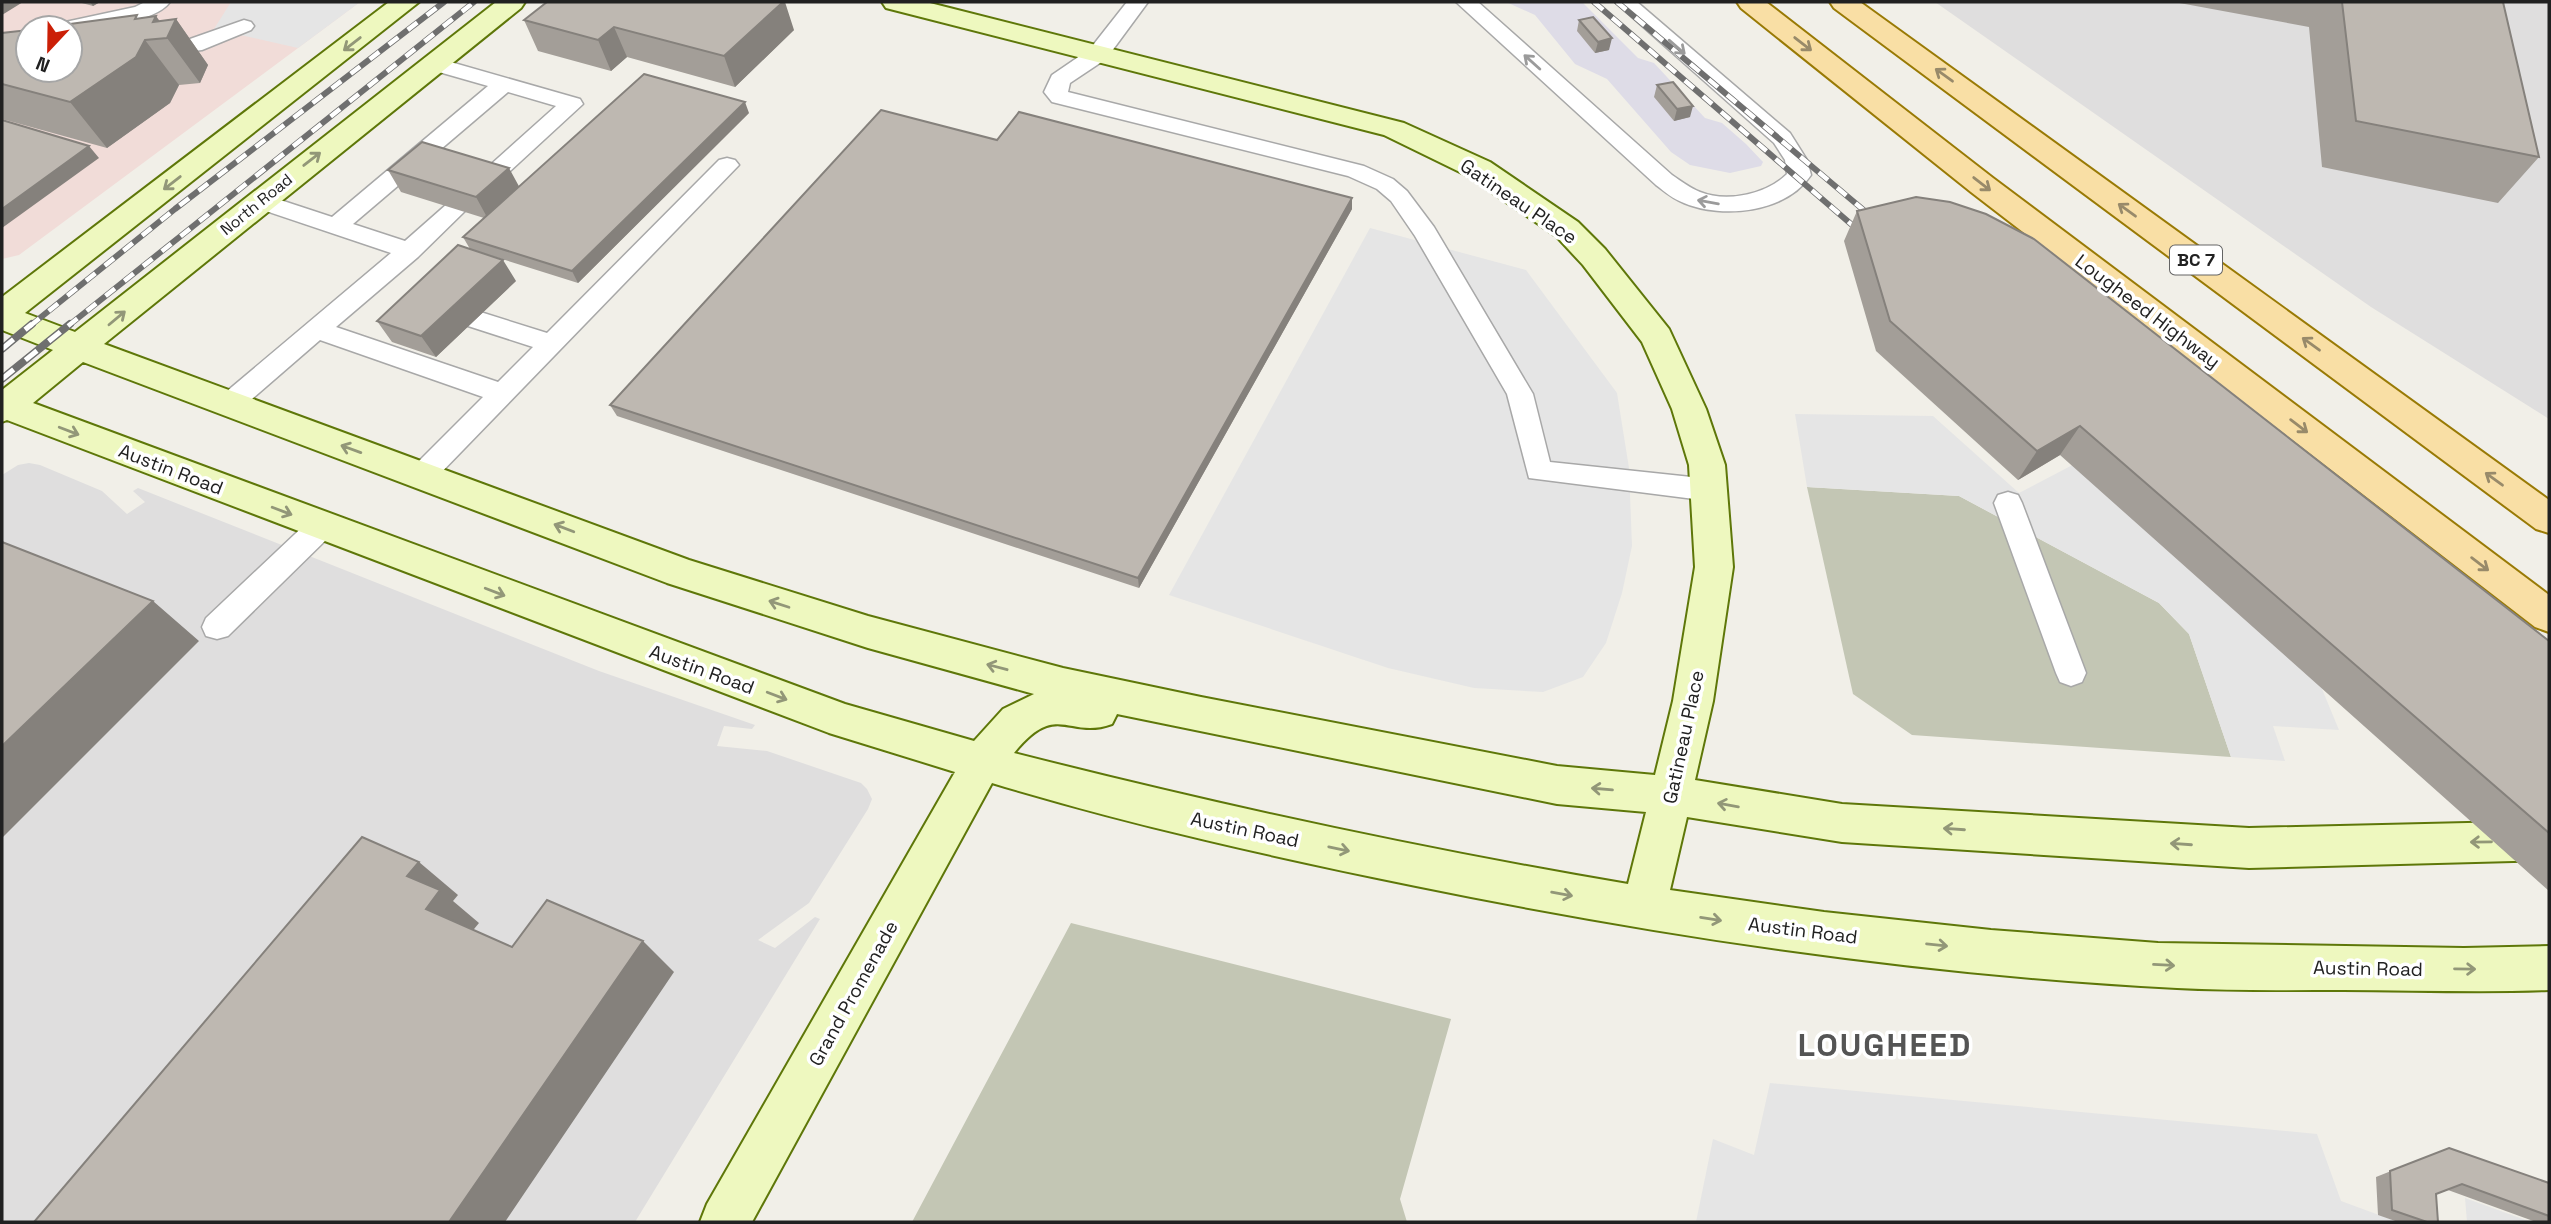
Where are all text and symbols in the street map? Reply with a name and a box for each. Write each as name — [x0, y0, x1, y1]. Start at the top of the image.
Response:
north arrow — [14, 14, 84, 84]
one-way arrow — [343, 36, 362, 51]
one-way arrow — [1794, 36, 1812, 51]
one-way arrow — [1667, 39, 1685, 55]
text: N — [32, 50, 53, 78]
one-way arrow — [1524, 53, 1541, 70]
one-way arrow — [1935, 68, 1954, 82]
one-way arrow — [302, 151, 321, 166]
street label: Gatineau Place — [1455, 153, 1582, 250]
street label: North Road — [216, 169, 297, 240]
one-way arrow — [163, 175, 182, 190]
one-way arrow — [1973, 177, 1991, 192]
one-way arrow — [1697, 195, 1720, 208]
one-way arrow — [2118, 202, 2137, 217]
road number: BC 7 — [2170, 246, 2222, 274]
street label: Lougheed Highway — [2070, 249, 2225, 374]
one-way arrow — [107, 310, 125, 326]
one-way arrow — [2302, 337, 2321, 351]
one-way arrow — [2289, 419, 2308, 434]
one-way arrow — [58, 425, 80, 438]
street label: Austin Road — [115, 438, 227, 501]
one-way arrow — [341, 441, 363, 454]
one-way arrow — [2485, 471, 2504, 486]
one-way arrow — [271, 506, 293, 518]
one-way arrow — [554, 521, 576, 534]
one-way arrow — [2471, 557, 2489, 572]
one-way arrow — [483, 586, 505, 599]
one-way arrow — [768, 597, 790, 610]
street label: Austin Road — [646, 639, 758, 700]
one-way arrow — [987, 660, 1009, 673]
street label: Gatineau Place — [1657, 668, 1710, 806]
one-way arrow — [766, 691, 788, 704]
one-way arrow — [1592, 782, 1614, 795]
one-way arrow — [1717, 798, 1740, 811]
street label: Austin Road — [1189, 806, 1301, 853]
one-way arrow — [1943, 823, 1966, 836]
one-way arrow — [2470, 835, 2493, 849]
one-way arrow — [2170, 837, 2193, 850]
one-way arrow — [1327, 843, 1350, 857]
one-way arrow — [1550, 888, 1573, 902]
street label: Austin Road — [1747, 911, 1859, 950]
one-way arrow — [1699, 913, 1722, 926]
street label: Grand Promenade — [803, 916, 904, 1070]
one-way arrow — [1925, 939, 1948, 952]
street label: Austin Road — [2313, 955, 2423, 982]
one-way arrow — [2152, 959, 2175, 972]
one-way arrow — [2453, 962, 2476, 976]
district label: LOUGHEED — [1798, 1025, 1972, 1065]

